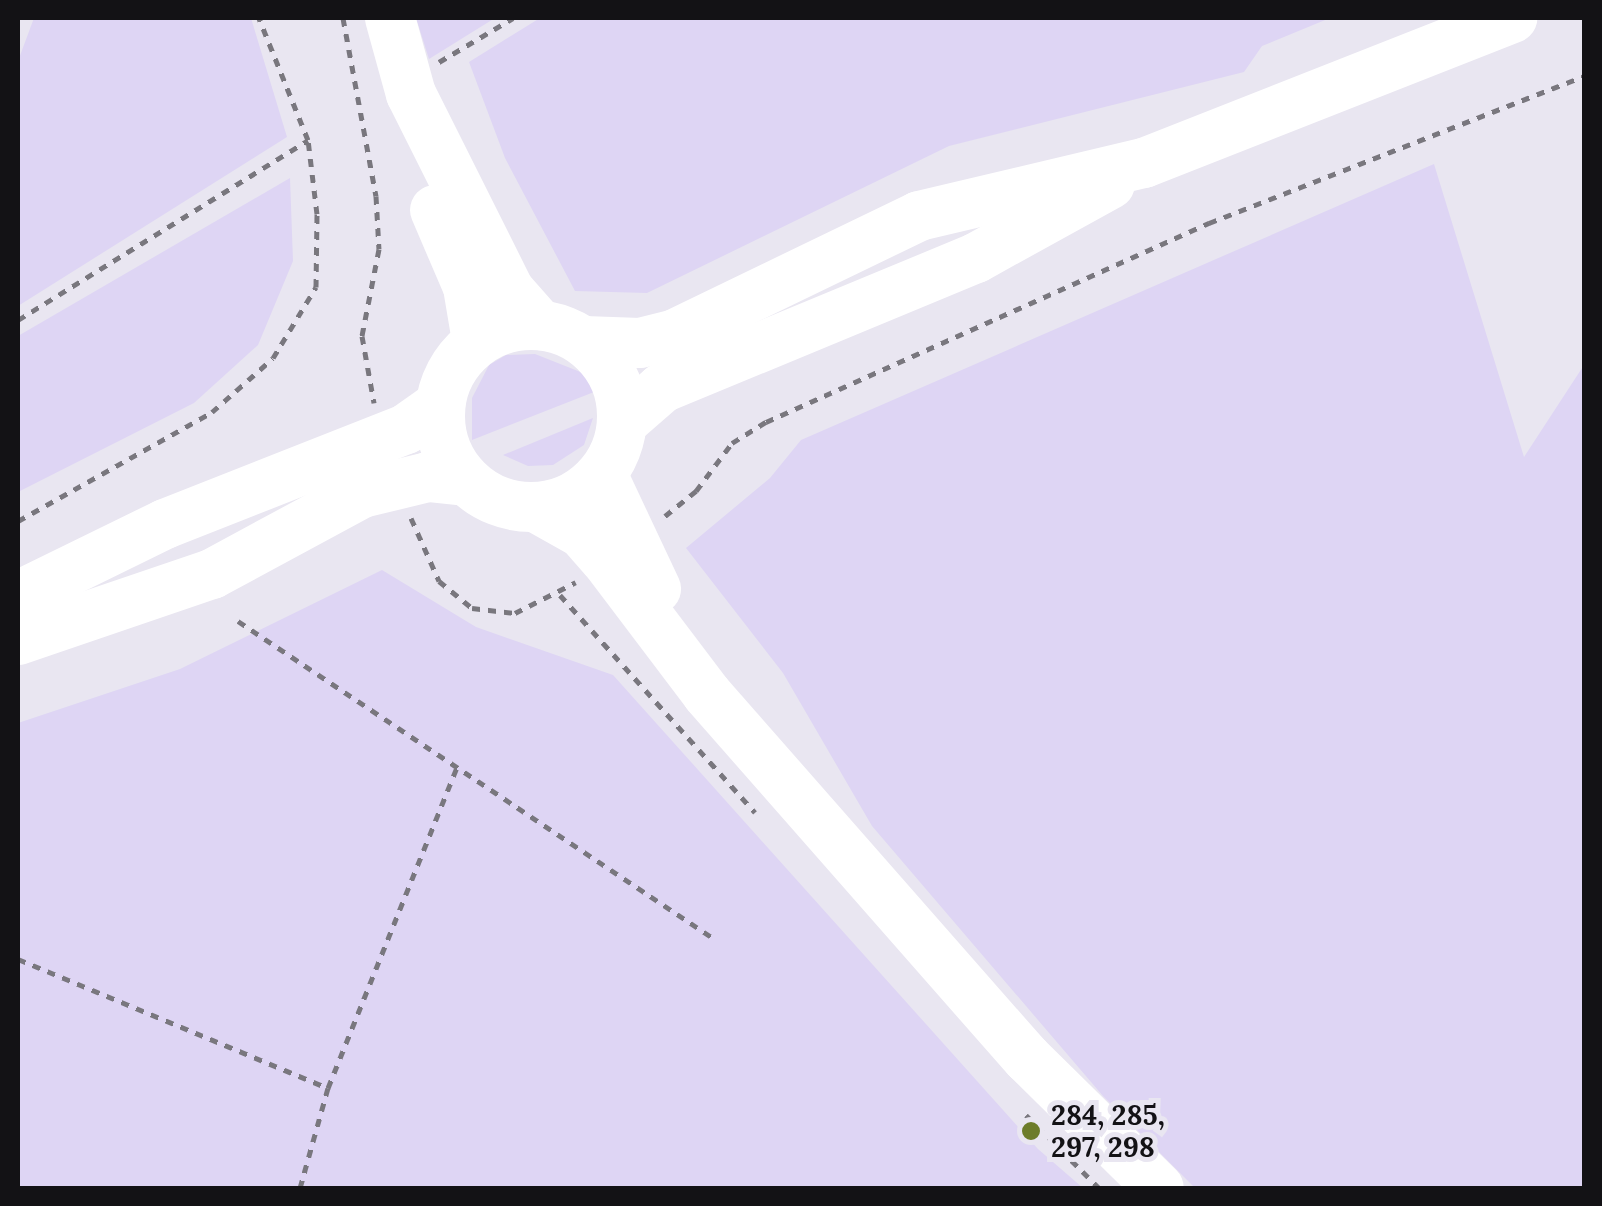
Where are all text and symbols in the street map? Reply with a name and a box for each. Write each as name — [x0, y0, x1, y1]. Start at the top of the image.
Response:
place label: 284, 285, 297, 298 — [1051, 1098, 1165, 1164]
marker: 284, 285, 297, 298 — [1020, 1120, 1042, 1142]

